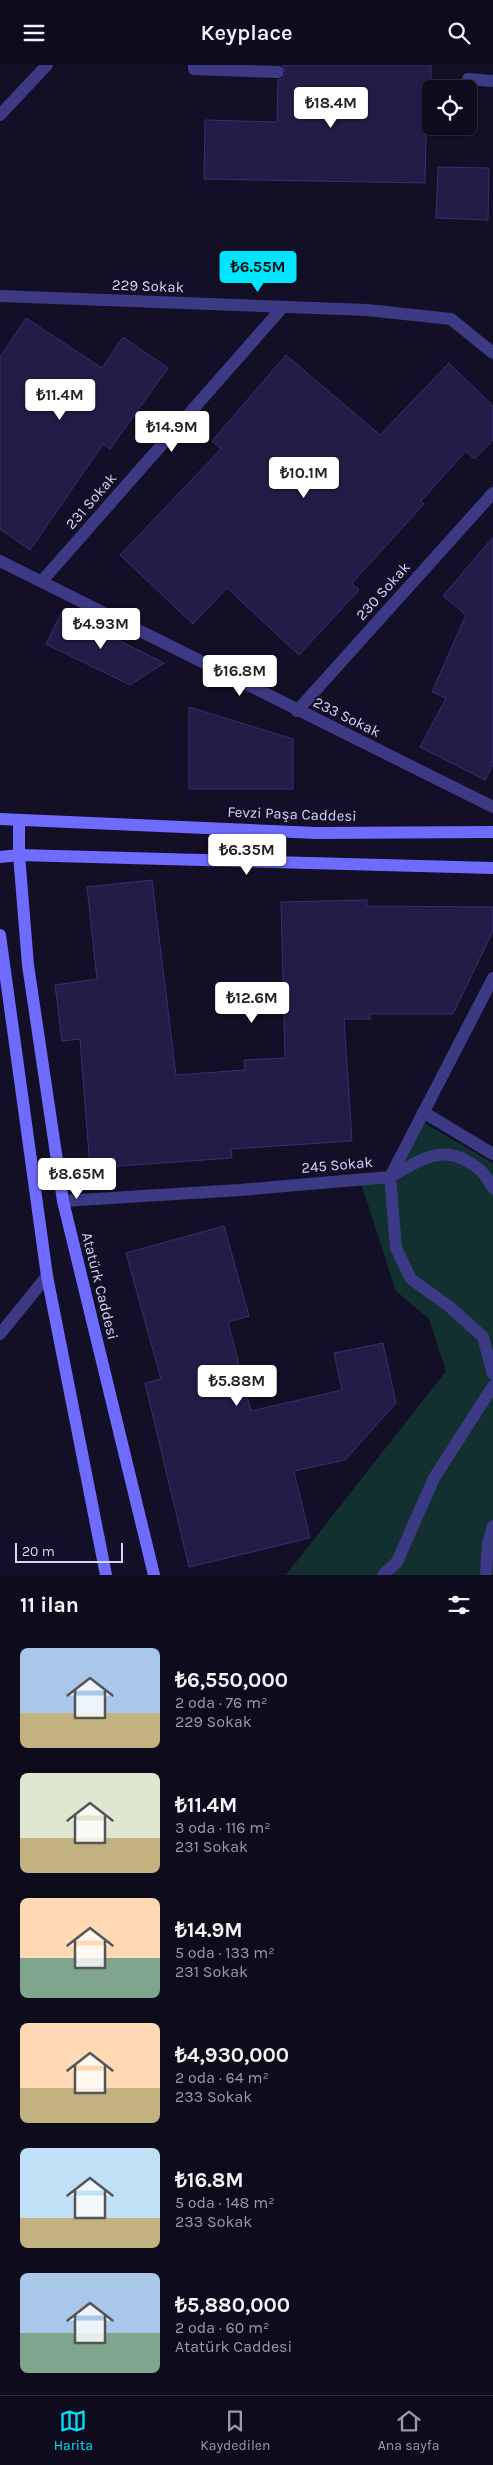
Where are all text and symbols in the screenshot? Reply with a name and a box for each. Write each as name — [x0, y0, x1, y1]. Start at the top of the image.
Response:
icon: menu — [20, 19, 48, 47]
icon: search — [445, 19, 473, 47]
text: Keyplace — [200, 20, 293, 46]
map controls — [422, 80, 477, 135]
button: locate — [422, 80, 477, 135]
pin: ₺18.4M — [290, 87, 372, 129]
text: ₺18.4M — [305, 93, 357, 112]
pin: ₺6.55M — [217, 251, 299, 293]
text: ₺6.55M — [231, 257, 285, 276]
street label: 229 Sokak — [112, 276, 184, 296]
pin: ₺11.4M — [19, 379, 101, 421]
text: ₺11.4M — [36, 385, 84, 404]
pin: ₺14.9M — [131, 411, 213, 453]
text: ₺14.9M — [146, 417, 198, 436]
pin: ₺10.1M — [263, 457, 345, 499]
text: ₺10.1M — [280, 463, 328, 482]
street label: 231 Sokak — [62, 469, 120, 533]
street label: 230 Sokak — [352, 558, 414, 624]
pin: ₺4.93M — [60, 607, 142, 650]
text: ₺4.93M — [73, 614, 129, 633]
pin: ₺16.8M — [199, 655, 281, 697]
text: ₺16.8M — [214, 661, 266, 680]
street label: 233 Sokak — [311, 693, 383, 741]
street label: Fevzi Paşa Caddesi — [227, 803, 357, 825]
pin: ₺6.35M — [206, 833, 288, 876]
text: ₺6.35M — [219, 840, 275, 859]
pin: ₺12.6M — [211, 981, 293, 1024]
text: ₺12.6M — [226, 988, 278, 1007]
street label: 245 Sokak — [301, 1153, 373, 1177]
pin: ₺8.65M — [36, 1157, 118, 1200]
text: ₺8.65M — [49, 1164, 105, 1183]
street label: Atatürk Caddesi — [78, 1230, 122, 1342]
pin: ₺5.88M — [196, 1365, 278, 1407]
text: ₺5.88M — [209, 1371, 265, 1390]
scale bar — [15, 1540, 122, 1563]
text: 20 m — [22, 1543, 55, 1560]
icon: filters — [445, 1591, 473, 1619]
text: 11 ilan — [20, 1593, 79, 1617]
icon: home — [60, 1668, 120, 1728]
text: ₺6,550,000 — [175, 1668, 288, 1692]
text: 2 oda · 76 m² — [175, 1693, 267, 1712]
text: 229 Sokak — [175, 1712, 252, 1731]
icon: home — [60, 1793, 120, 1853]
text: ₺11.4M — [175, 1793, 237, 1817]
text: 3 oda · 116 m² — [175, 1818, 271, 1837]
text: 231 Sokak — [175, 1837, 248, 1856]
icon: home — [60, 1918, 120, 1978]
text: ₺14.9M — [175, 1918, 243, 1942]
text: 5 oda · 133 m² — [175, 1943, 275, 1962]
text: 231 Sokak — [175, 1962, 248, 1981]
icon: home — [60, 2043, 120, 2103]
text: ₺4,930,000 — [175, 2043, 289, 2067]
text: 2 oda · 64 m² — [175, 2068, 269, 2087]
text: 233 Sokak — [175, 2087, 252, 2106]
icon: home — [60, 2168, 120, 2228]
text: ₺16.8M — [175, 2168, 244, 2192]
text: 5 oda · 148 m² — [175, 2193, 275, 2212]
text: 233 Sokak — [175, 2212, 252, 2231]
icon: home — [60, 2293, 120, 2353]
text: ₺5,880,000 — [175, 2293, 290, 2317]
text: 2 oda · 60 m² — [175, 2318, 269, 2337]
text: Atatürk Caddesi — [175, 2337, 292, 2356]
tab: Harita — [54, 2407, 93, 2454]
tab: Kaydedilen — [200, 2407, 270, 2454]
tab: Ana sayfa — [378, 2407, 439, 2454]

